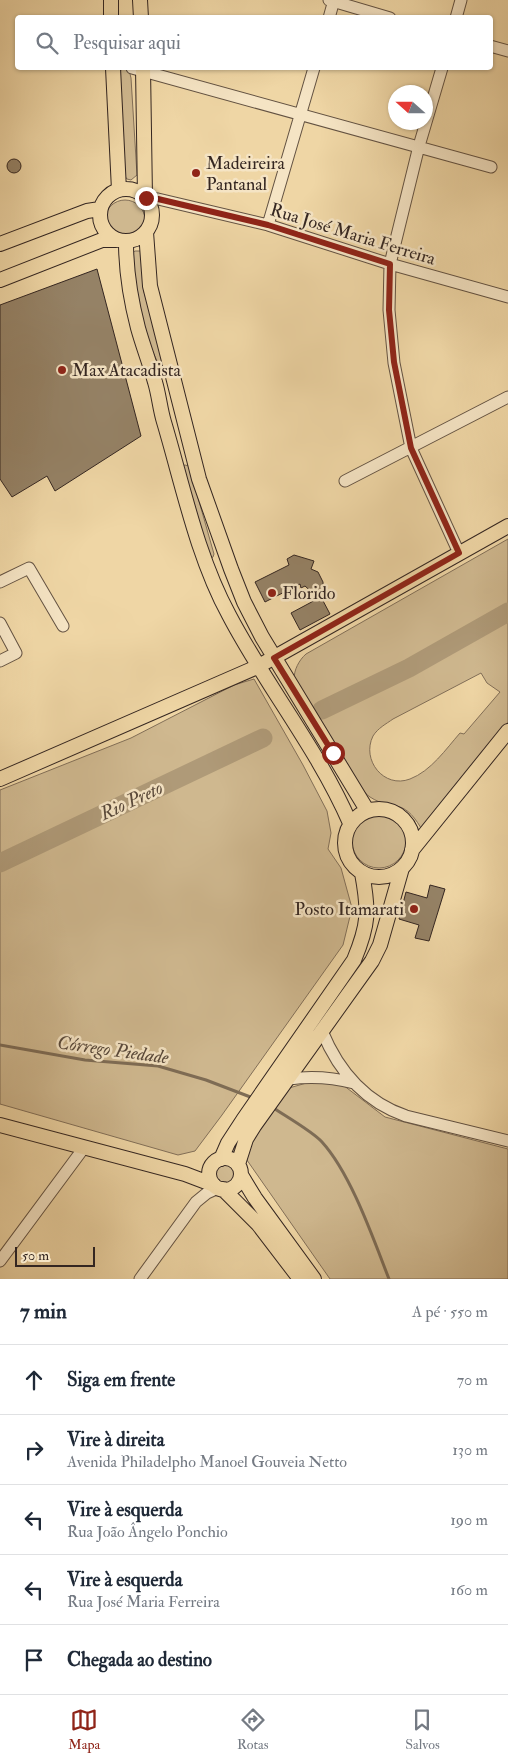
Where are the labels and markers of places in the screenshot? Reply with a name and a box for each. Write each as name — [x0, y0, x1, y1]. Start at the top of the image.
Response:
place label: Madeireira Pantanal — [206, 152, 286, 196]
marker: Madeireira Pantanal — [190, 167, 202, 179]
place label: Max Atacadista — [72, 359, 181, 382]
marker: Max Atacadista — [56, 364, 68, 376]
place label: Florido — [282, 582, 336, 605]
marker: Florido — [266, 587, 278, 599]
place label: Posto Itamarati — [295, 898, 404, 921]
marker: Posto Itamarati — [408, 903, 420, 915]

